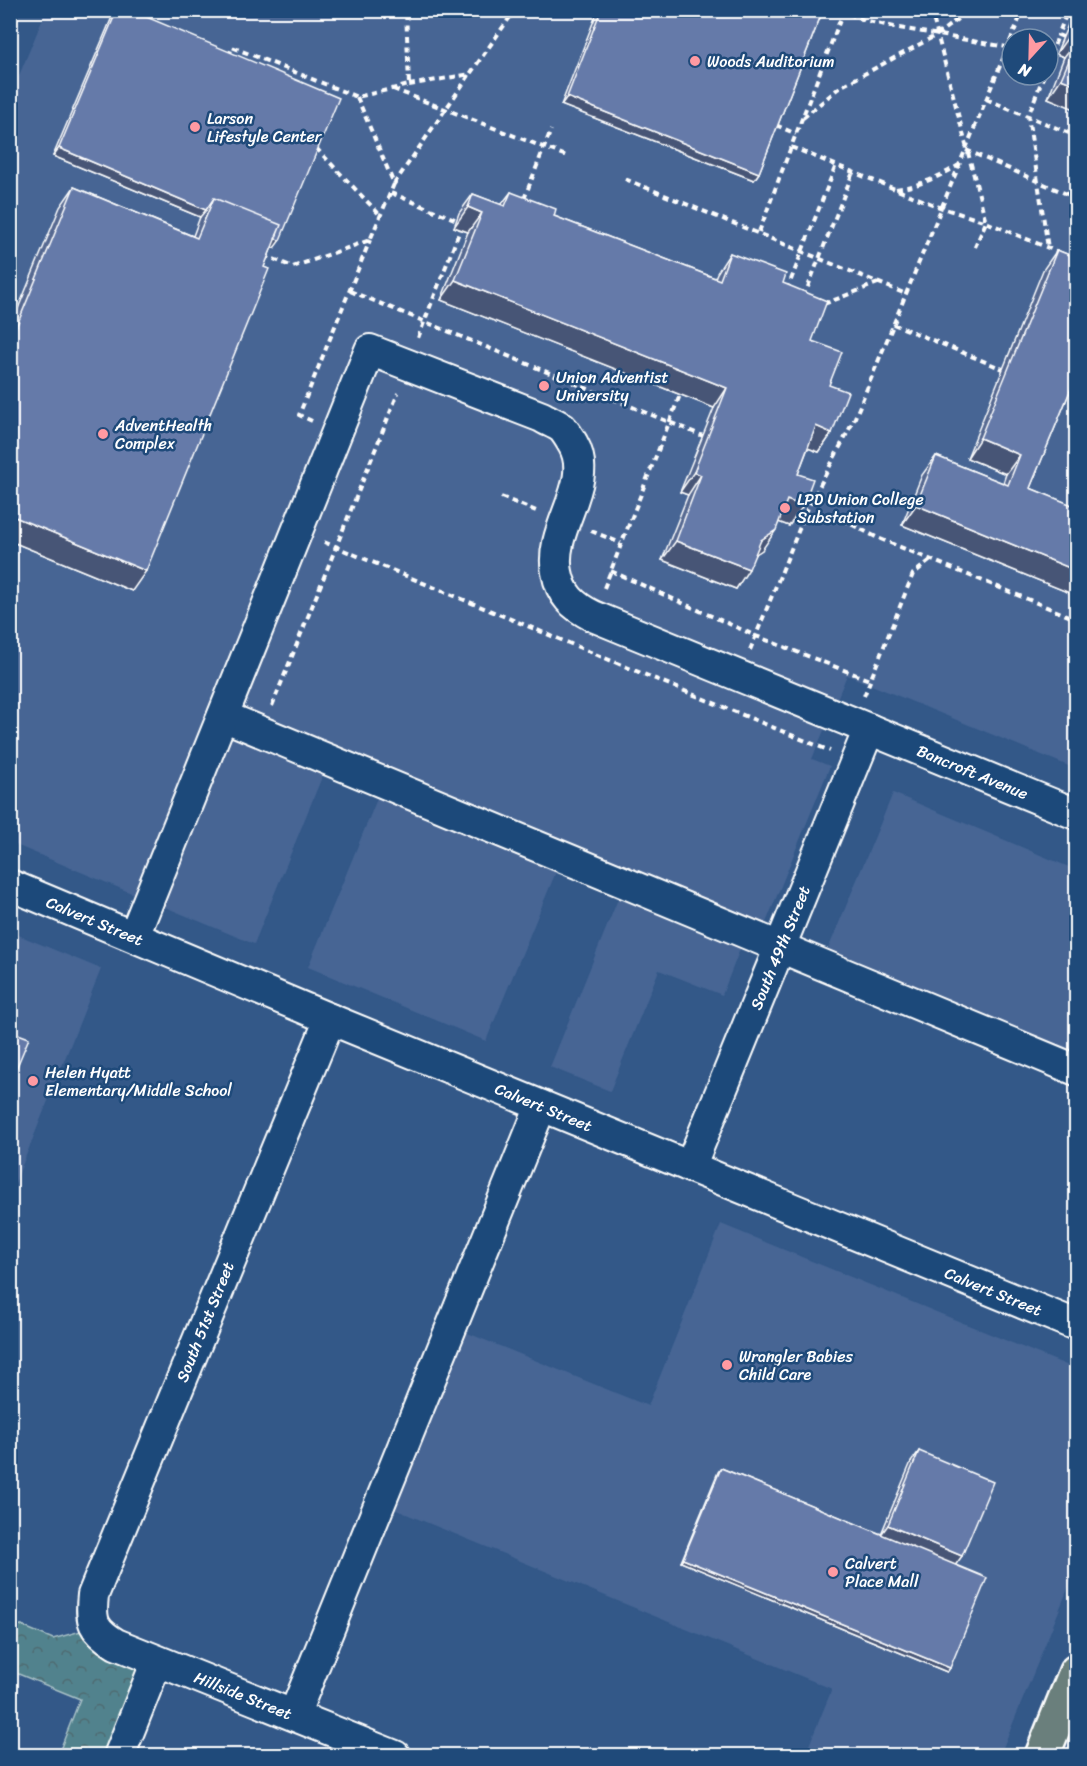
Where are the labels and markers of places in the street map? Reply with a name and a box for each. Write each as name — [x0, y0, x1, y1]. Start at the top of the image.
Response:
place label: Woods Auditorium — [707, 47, 834, 76]
marker: Woods Auditorium — [688, 54, 702, 68]
place label: Larson Lifestyle Center — [207, 104, 323, 151]
marker: Larson Lifestyle Center — [188, 120, 202, 134]
place label: Union Adventist University — [556, 363, 668, 410]
marker: Union Adventist University — [537, 379, 551, 393]
place label: AdventHealth Complex — [114, 411, 212, 458]
marker: AdventHealth Complex — [96, 427, 110, 441]
place label: LPD Union College Substation — [797, 485, 924, 532]
marker: LPD Union College Substation — [778, 501, 792, 515]
place label: Helen Hyatt Elementary/Middle School — [45, 1058, 232, 1105]
marker: Helen Hyatt Elementary/Middle School — [26, 1074, 40, 1088]
place label: Wrangler Babies Child Care — [739, 1342, 853, 1389]
marker: Wrangler Babies Child Care — [720, 1358, 734, 1372]
place label: Calvert Place Mall — [845, 1549, 919, 1596]
marker: Calvert Place Mall — [826, 1565, 840, 1579]

